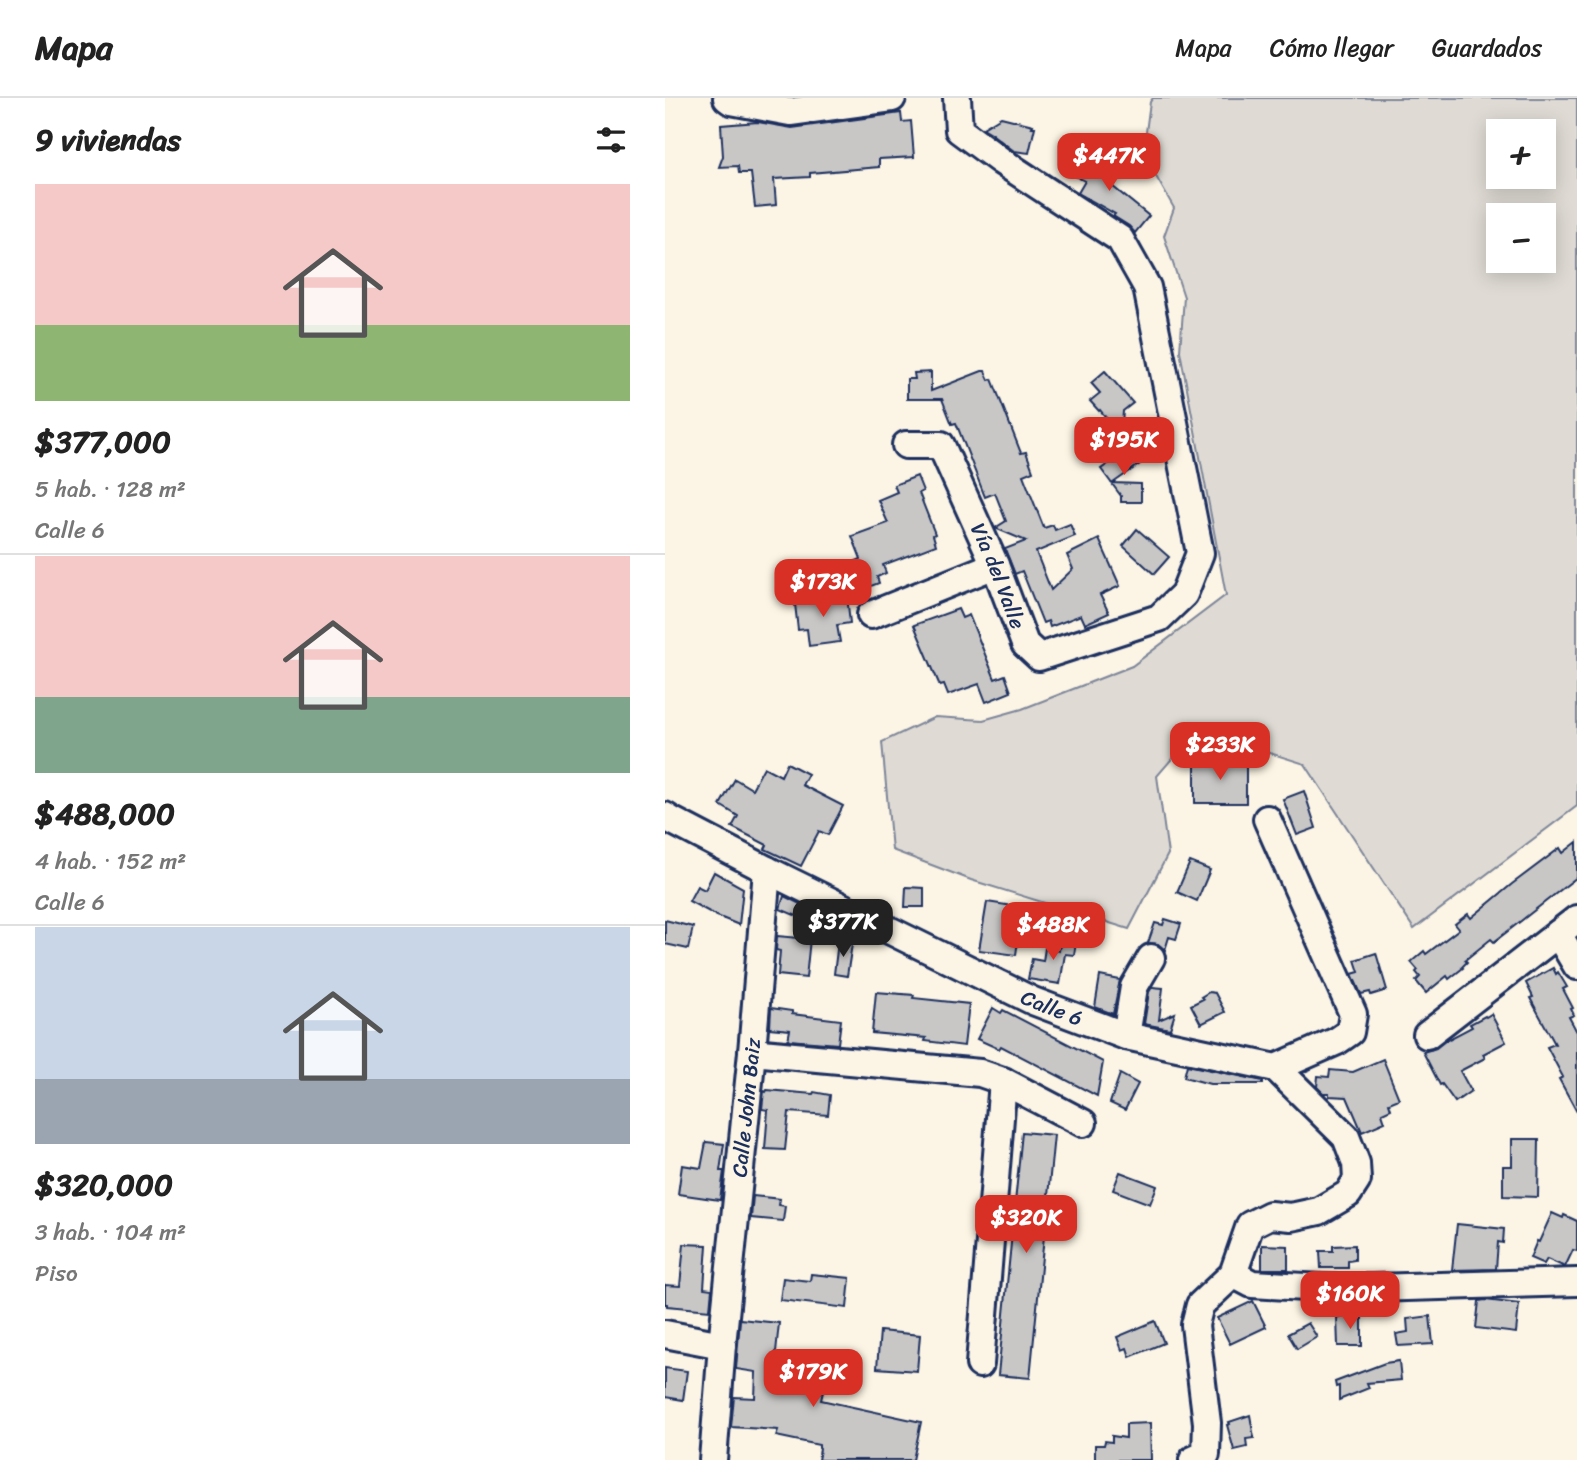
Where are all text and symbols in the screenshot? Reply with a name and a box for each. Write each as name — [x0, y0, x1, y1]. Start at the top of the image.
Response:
text: Mapa — [35, 19, 112, 77]
text: Mapa — [1175, 27, 1232, 69]
text: Cómo llegar — [1270, 27, 1394, 69]
text: Guardados — [1432, 27, 1542, 69]
text: 9 viviendas — [35, 113, 181, 167]
map controls — [1486, 119, 1556, 273]
button: + — [1486, 119, 1556, 189]
icon: filters — [592, 121, 630, 159]
pin: $447K — [1060, 134, 1158, 193]
text: $447K — [1073, 135, 1145, 176]
button: − — [1486, 203, 1556, 273]
icon: home — [270, 230, 396, 356]
text: $377,000 — [35, 415, 171, 469]
pin: $195K — [1075, 418, 1173, 477]
text: $195K — [1090, 419, 1158, 460]
text: 5 hab. · 128 m² — [35, 469, 186, 510]
text: Calle 6 — [35, 510, 105, 551]
street label: Vía del Valle — [959, 517, 1037, 635]
pin: $173K — [774, 560, 872, 619]
text: $173K — [790, 561, 856, 602]
icon: home — [270, 602, 396, 728]
pin: $233K — [1171, 722, 1269, 782]
text: $233K — [1186, 724, 1254, 765]
text: $488,000 — [35, 787, 175, 841]
text: 4 hab. · 152 m² — [35, 841, 186, 882]
text: Calle 6 — [35, 882, 105, 923]
pin: $377K — [794, 900, 892, 959]
text: $377K — [809, 901, 877, 942]
pin: $488K — [1004, 902, 1102, 962]
text: $488K — [1017, 904, 1089, 945]
icon: home — [270, 973, 396, 1099]
street label: Calle 6 — [1014, 979, 1088, 1037]
street label: Calle John Baiz — [720, 1035, 772, 1179]
text: $320,000 — [35, 1158, 173, 1212]
pin: $320K — [977, 1196, 1075, 1255]
text: $320K — [991, 1197, 1061, 1238]
text: 3 hab. · 104 m² — [35, 1212, 186, 1253]
text: Piso — [35, 1253, 78, 1294]
pin: $160K — [1301, 1272, 1399, 1331]
text: $160K — [1317, 1273, 1383, 1314]
pin: $179K — [764, 1350, 862, 1409]
text: $179K — [780, 1351, 846, 1392]

